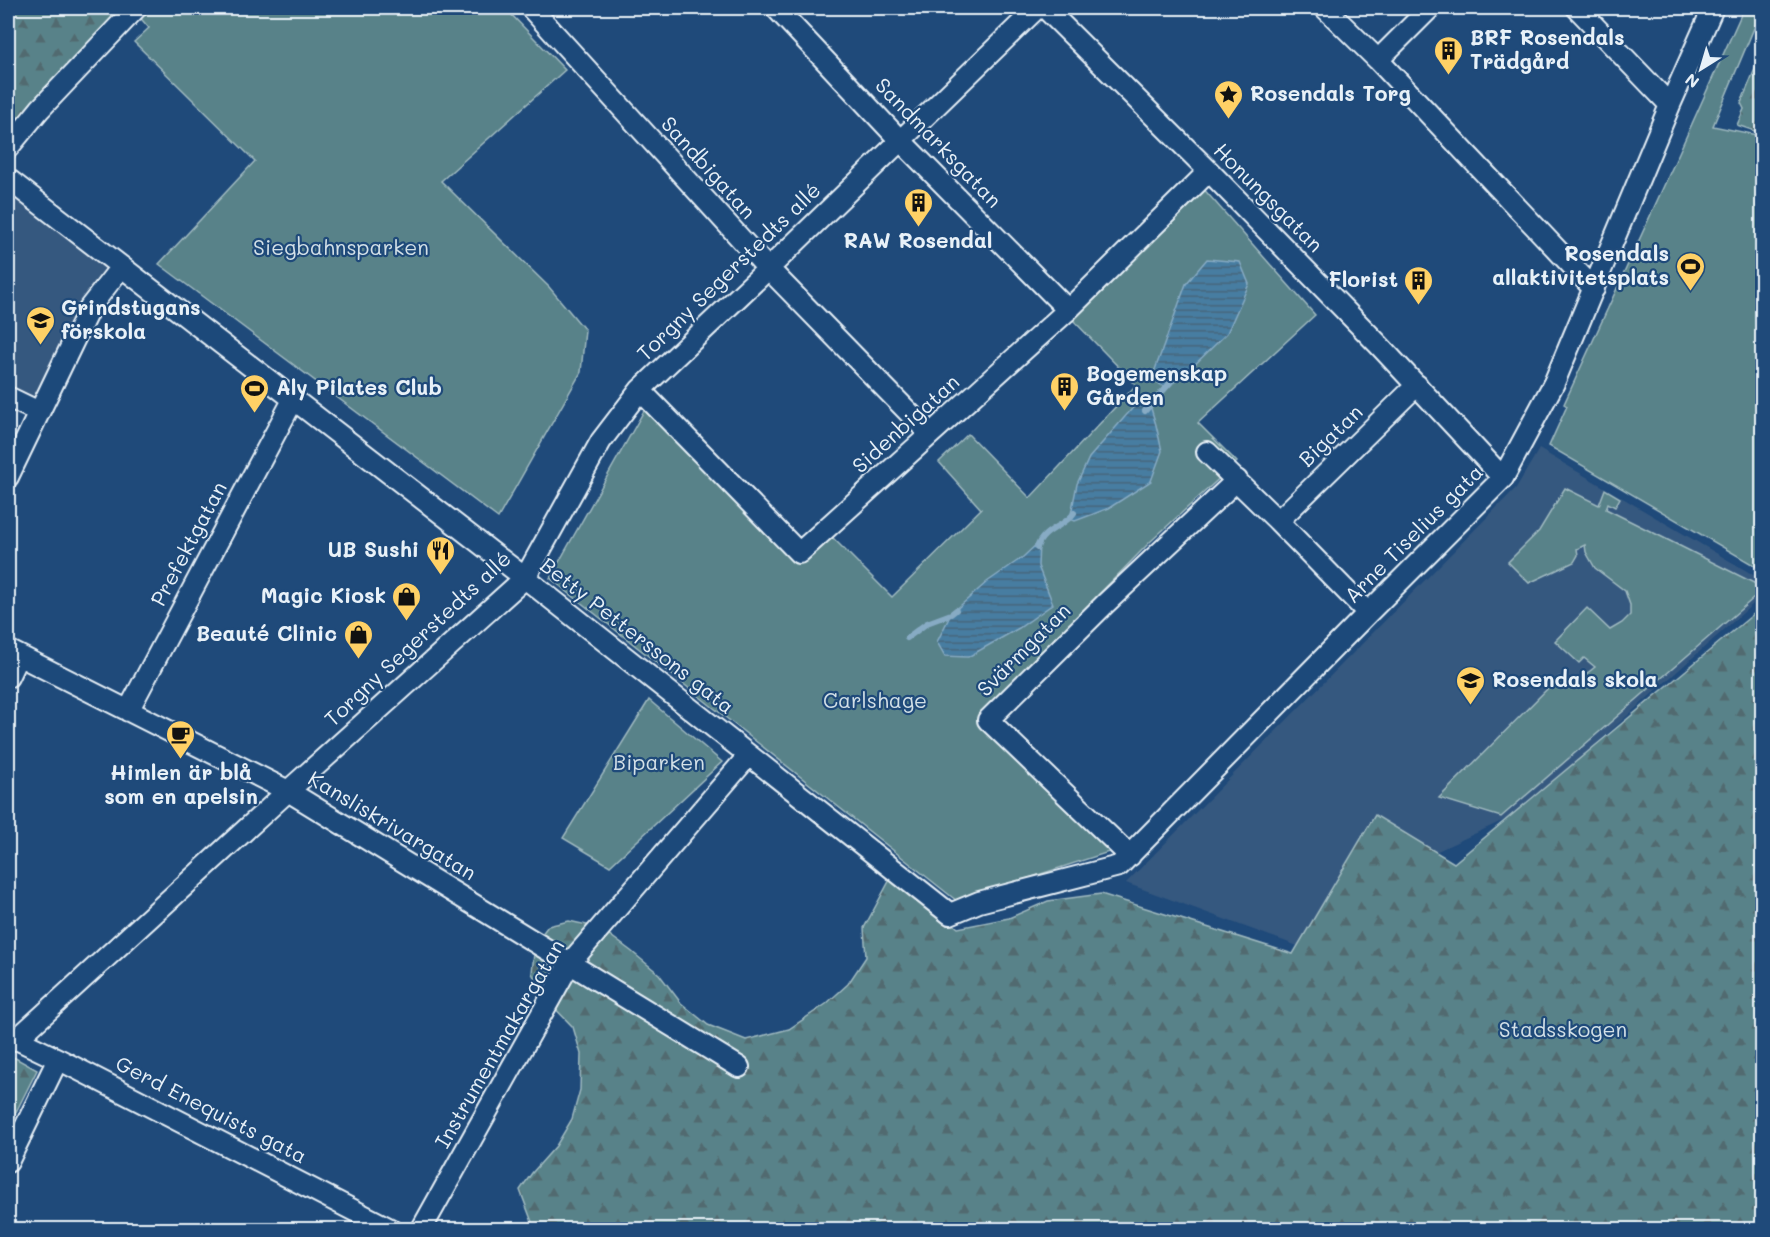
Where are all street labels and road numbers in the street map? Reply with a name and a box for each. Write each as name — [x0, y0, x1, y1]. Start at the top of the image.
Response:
street label: Sandmarksgatan — [870, 71, 1008, 213]
street label: Sandbigatan — [656, 110, 762, 224]
street label: Honungsgatan — [1209, 137, 1329, 257]
street label: Torgny Segerstedts allé — [630, 176, 826, 366]
street label: Sidenbigatan — [846, 368, 964, 478]
street label: Bigatan — [1292, 398, 1368, 472]
street label: Arne Tiselius gata — [1338, 458, 1488, 608]
street label: Prefektgatan — [144, 476, 232, 610]
street label: Torgny Segerstedts allé — [318, 544, 516, 731]
street label: Betty Petterssons gata — [535, 551, 740, 719]
street label: Svärmgatan — [970, 596, 1076, 702]
street label: Kansliskrivargatan — [304, 764, 482, 886]
street label: Instrumentmakargatan — [428, 934, 570, 1153]
street label: Gerd Enequists gata — [111, 1049, 312, 1169]

